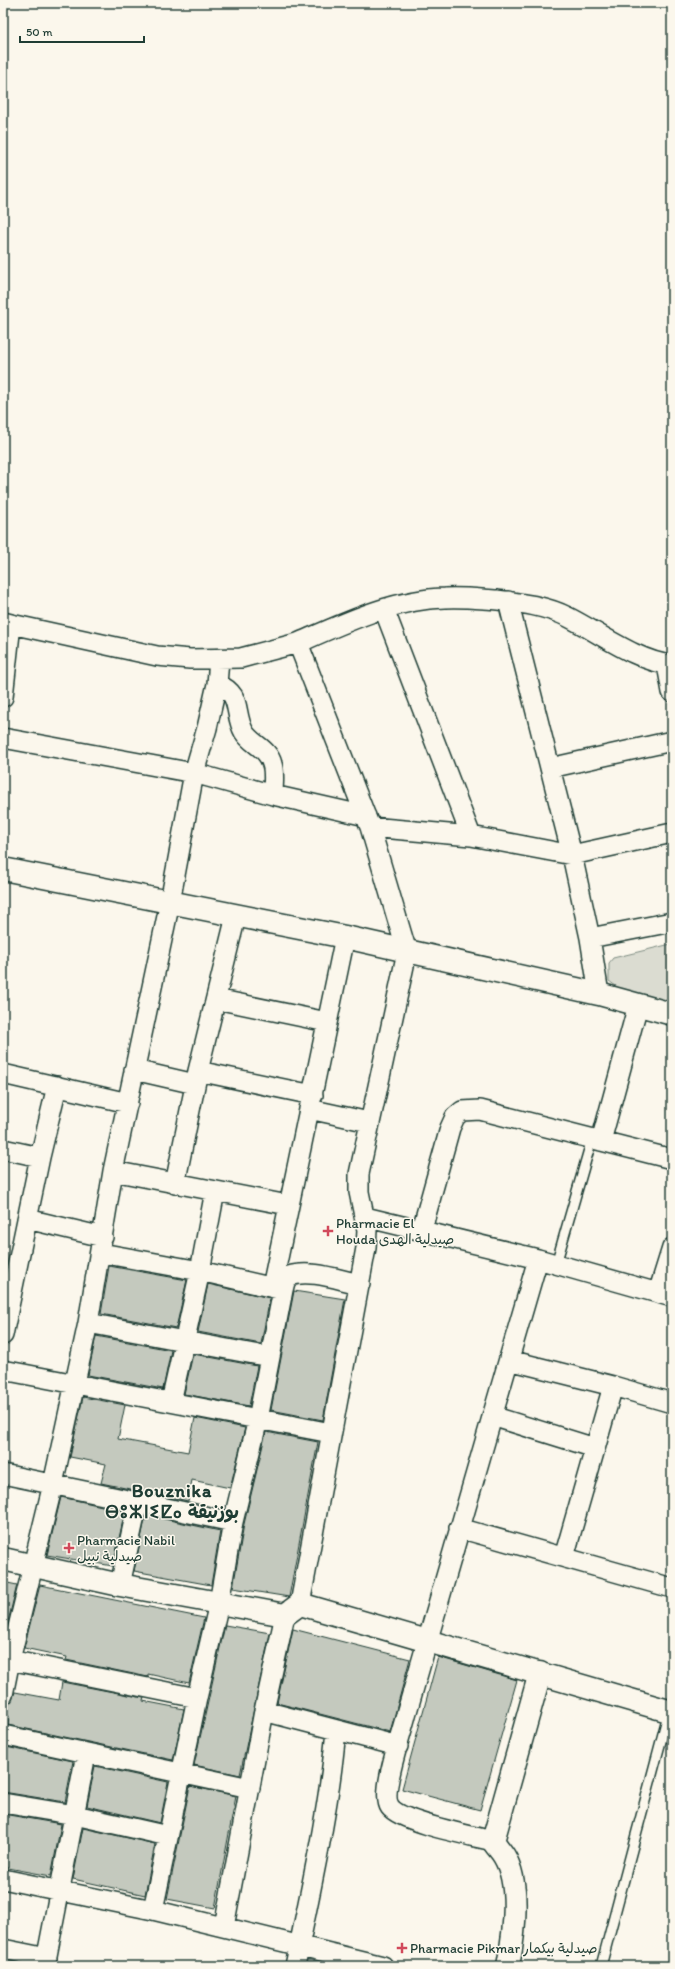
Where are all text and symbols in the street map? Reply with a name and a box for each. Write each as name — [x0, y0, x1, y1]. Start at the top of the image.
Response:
scale bar — [20, 18, 144, 44]
text: 50 m — [26, 25, 52, 39]
place label: Pharmacie El Houda صيدلية الهدى — [336, 1215, 454, 1248]
marker: Pharmacie El Houda صيدلية الهدى — [323, 1226, 333, 1236]
district label: Bouznika ⴱⵓⵣⵏⵉⵇⴰ بوزنيقة — [105, 1480, 239, 1523]
place label: Pharmacie Nabil صيدلية نبيل — [77, 1532, 175, 1565]
marker: Pharmacie Nabil صيدلية نبيل — [64, 1543, 74, 1553]
place label: Pharmacie Pikmar صيدلية بيكمار — [410, 1940, 597, 1957]
marker: Pharmacie Pikmar صيدلية بيكمار — [397, 1943, 407, 1953]

